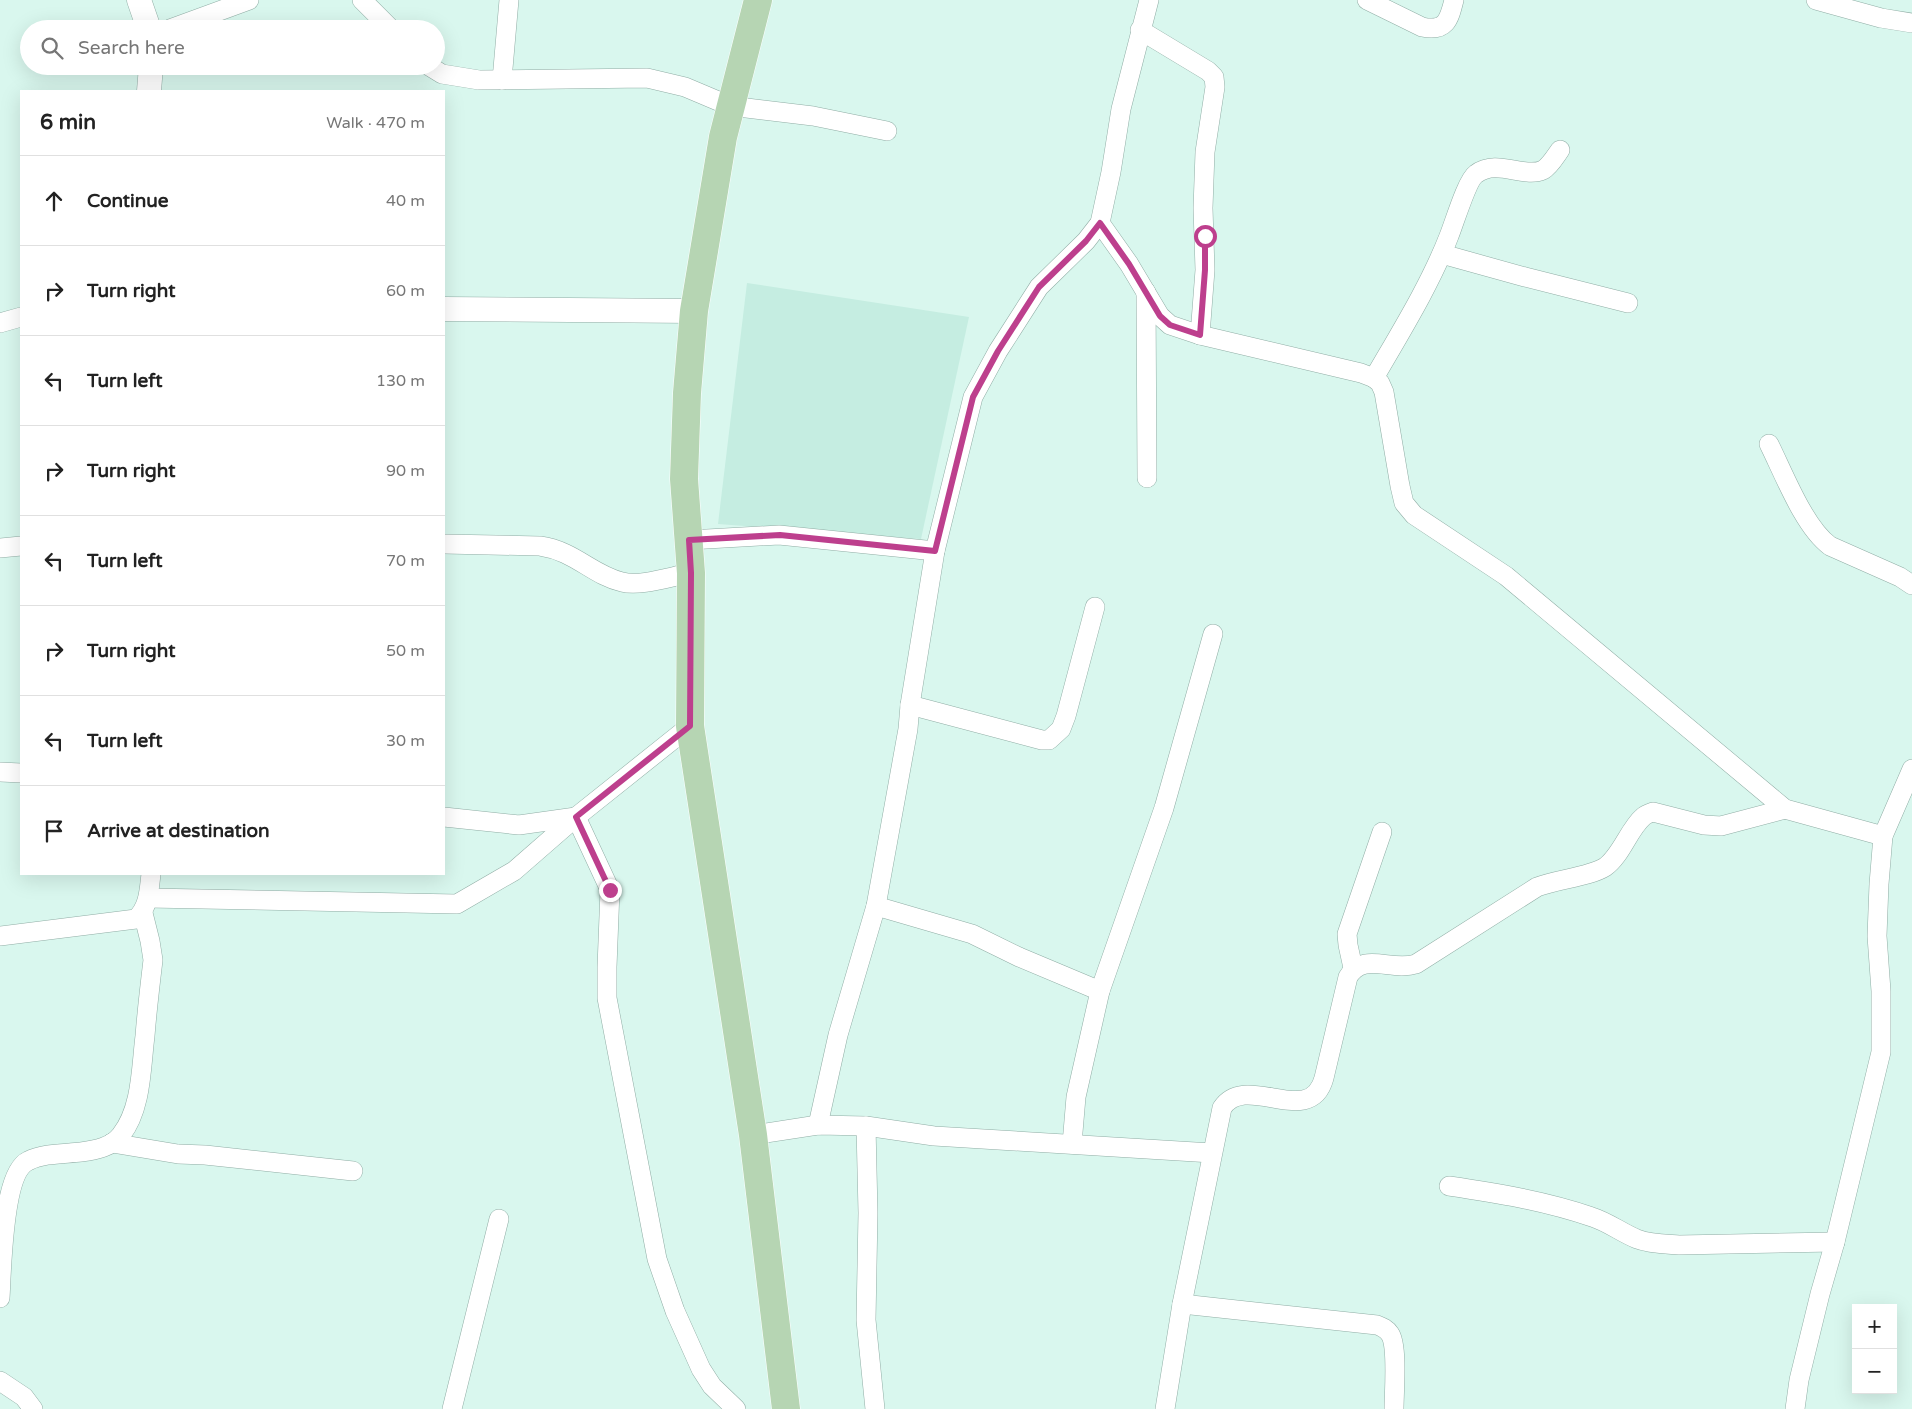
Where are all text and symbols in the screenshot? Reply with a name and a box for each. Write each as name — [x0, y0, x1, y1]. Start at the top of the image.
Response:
search box — [20, 20, 445, 75]
icon: search — [38, 34, 66, 62]
text: Search here — [78, 37, 185, 59]
text: 6 min — [40, 110, 96, 135]
text: Walk · 470 m — [326, 113, 425, 133]
icon: ahead — [40, 187, 68, 215]
text: Continue — [87, 190, 169, 212]
text: 40 m — [386, 191, 425, 211]
route start — [1194, 225, 1217, 248]
icon: right — [40, 277, 68, 305]
text: Turn right — [87, 280, 175, 302]
text: 60 m — [386, 281, 425, 301]
icon: left — [40, 367, 68, 395]
text: Turn left — [87, 370, 163, 392]
text: 130 m — [376, 371, 425, 391]
icon: right — [40, 457, 68, 485]
text: Turn right — [87, 460, 175, 482]
text: 90 m — [386, 461, 425, 481]
icon: left — [40, 547, 68, 575]
text: Turn left — [87, 550, 163, 572]
text: 70 m — [386, 551, 425, 571]
icon: right — [40, 637, 68, 665]
text: Turn right — [87, 640, 175, 662]
text: 50 m — [386, 641, 425, 661]
icon: left — [40, 727, 68, 755]
text: Turn left — [87, 730, 163, 752]
text: 30 m — [386, 731, 425, 751]
icon: arrive — [40, 817, 68, 845]
text: Arrive at destination — [87, 820, 270, 842]
route end — [599, 879, 622, 902]
map controls — [1852, 1304, 1897, 1394]
button: + — [1852, 1304, 1897, 1349]
button: − — [1852, 1349, 1897, 1394]

